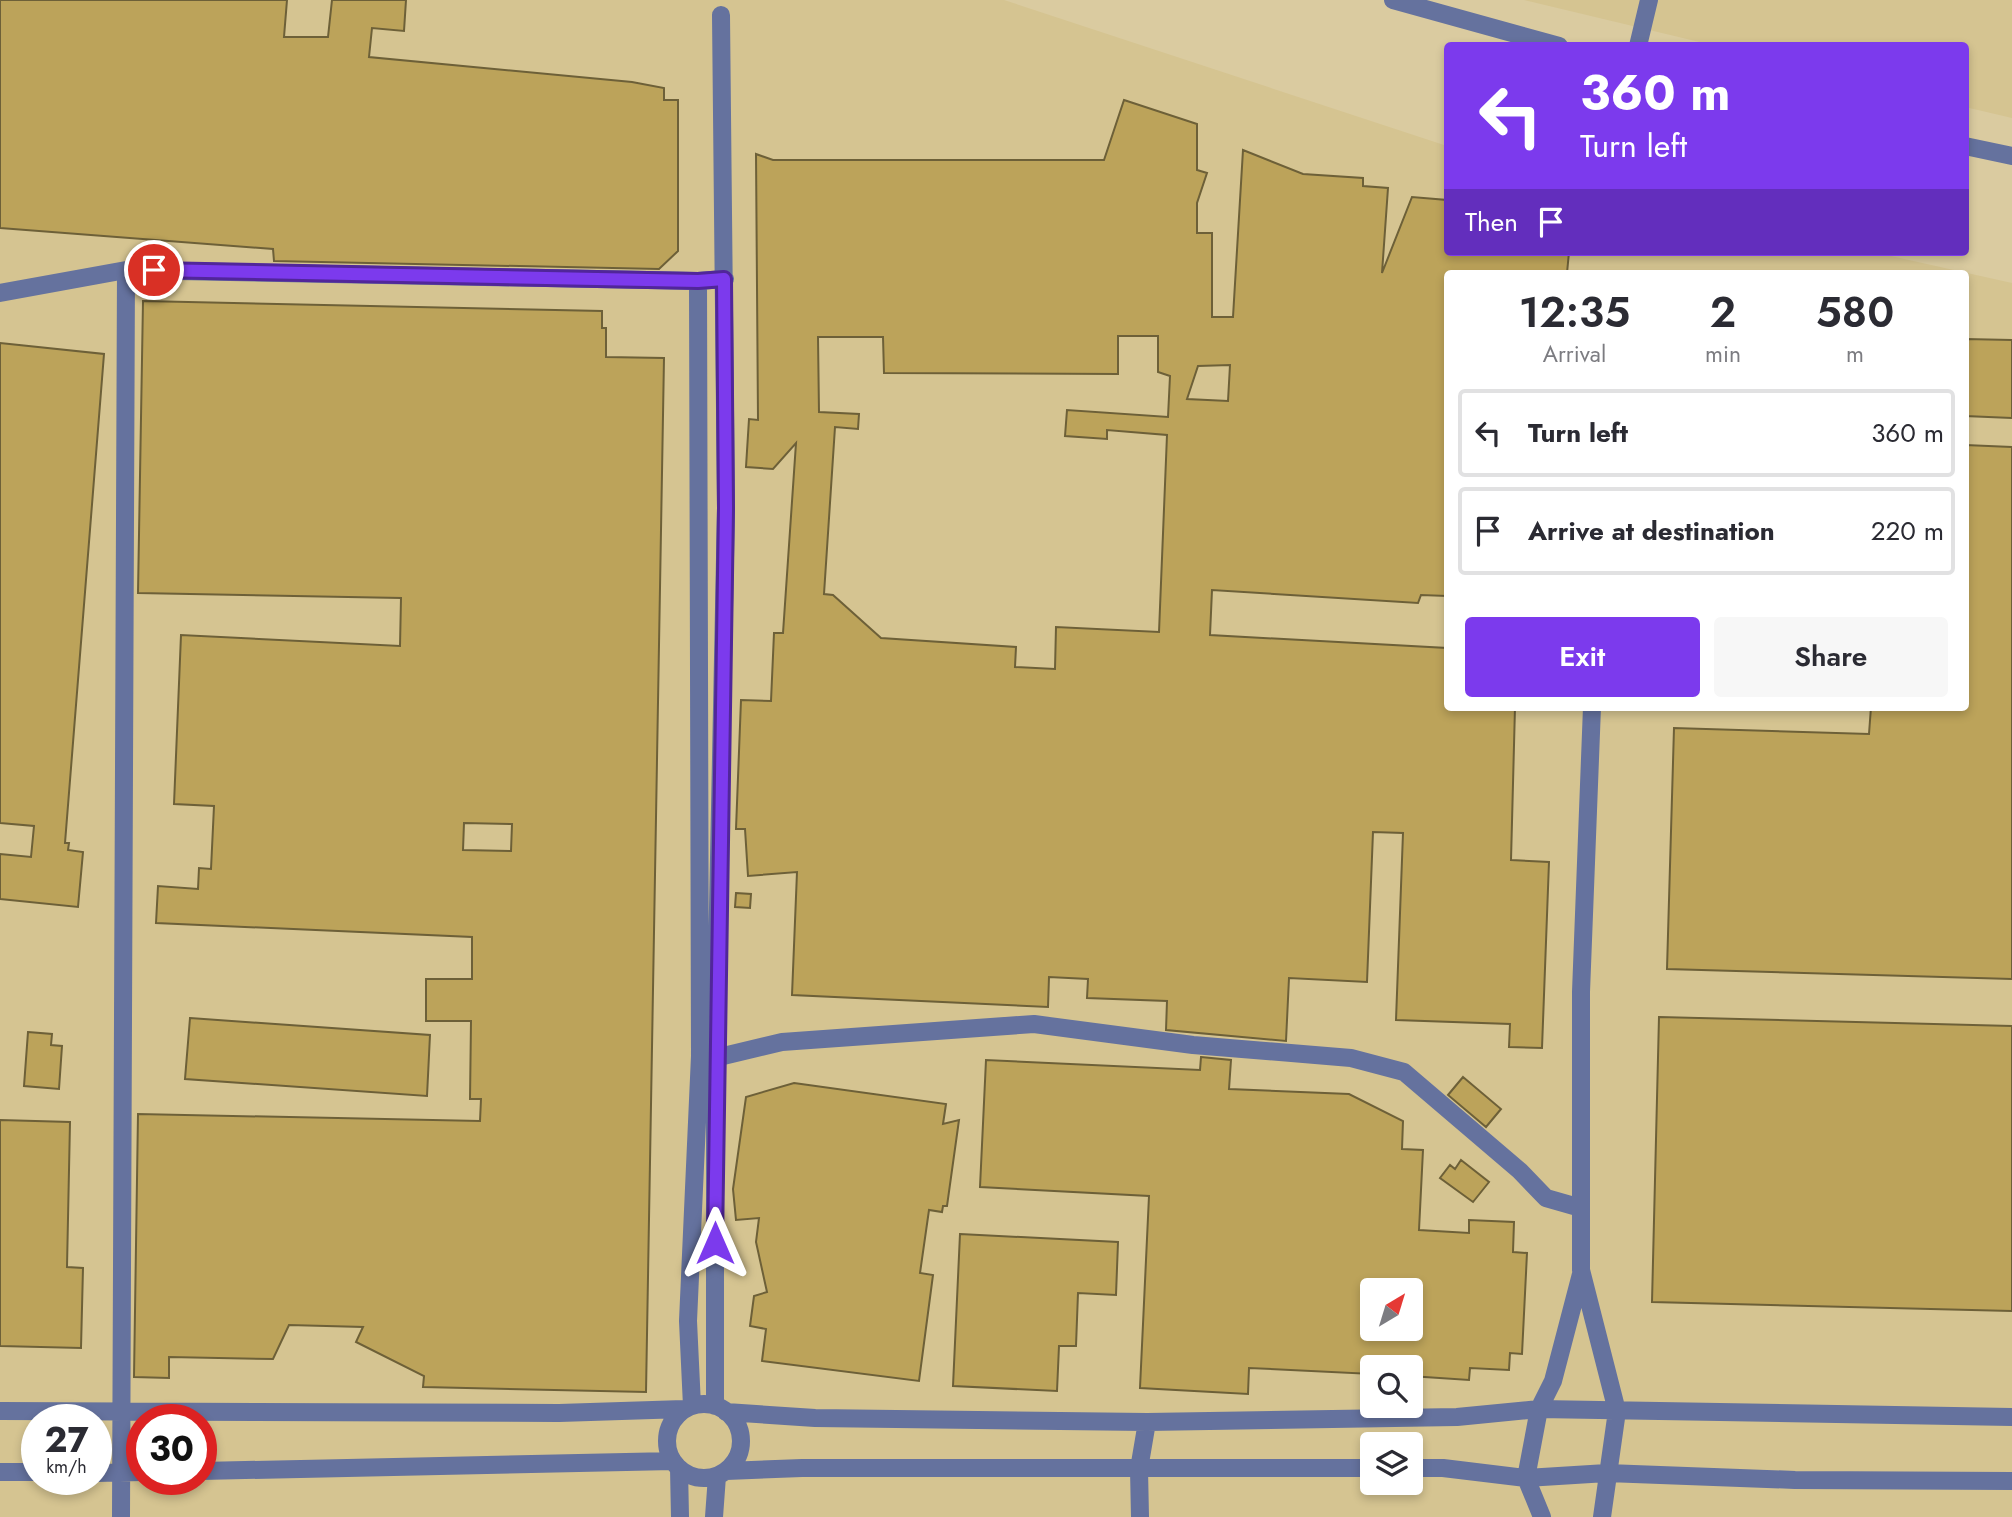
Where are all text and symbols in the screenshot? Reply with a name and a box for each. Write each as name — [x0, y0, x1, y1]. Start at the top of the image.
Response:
text: 360 m — [1580, 58, 1731, 128]
icon: left — [1465, 70, 1556, 161]
text: Turn left — [1580, 123, 1687, 169]
text: Then — [1465, 203, 1518, 241]
icon: arrive — [1532, 203, 1570, 241]
pin — [124, 240, 184, 300]
icon: arrive — [135, 251, 173, 289]
text: 12:35 — [1519, 282, 1630, 343]
text: 2 — [1710, 282, 1736, 343]
text: 580 — [1816, 282, 1894, 343]
text: Arrival — [1543, 337, 1606, 371]
text: min — [1705, 337, 1741, 371]
text: m — [1846, 337, 1864, 371]
icon: left — [1469, 414, 1507, 452]
text: Turn left — [1528, 414, 1628, 452]
text: 360 m — [1871, 414, 1944, 452]
icon: arrive — [1469, 512, 1507, 550]
text: Arrive at destination — [1528, 512, 1775, 550]
text: 220 m — [1871, 512, 1944, 550]
button: Exit — [1465, 617, 1700, 697]
button: Share — [1714, 617, 1948, 697]
position arrow — [678, 1206, 752, 1280]
north arrow — [1360, 1278, 1423, 1340]
map controls — [1360, 1278, 1423, 1495]
button: search — [1360, 1355, 1423, 1418]
speed limit sign: 30 — [126, 1404, 217, 1495]
text: 27 — [44, 1415, 89, 1465]
button: layers — [1360, 1432, 1423, 1495]
text: km/h — [46, 1454, 87, 1480]

